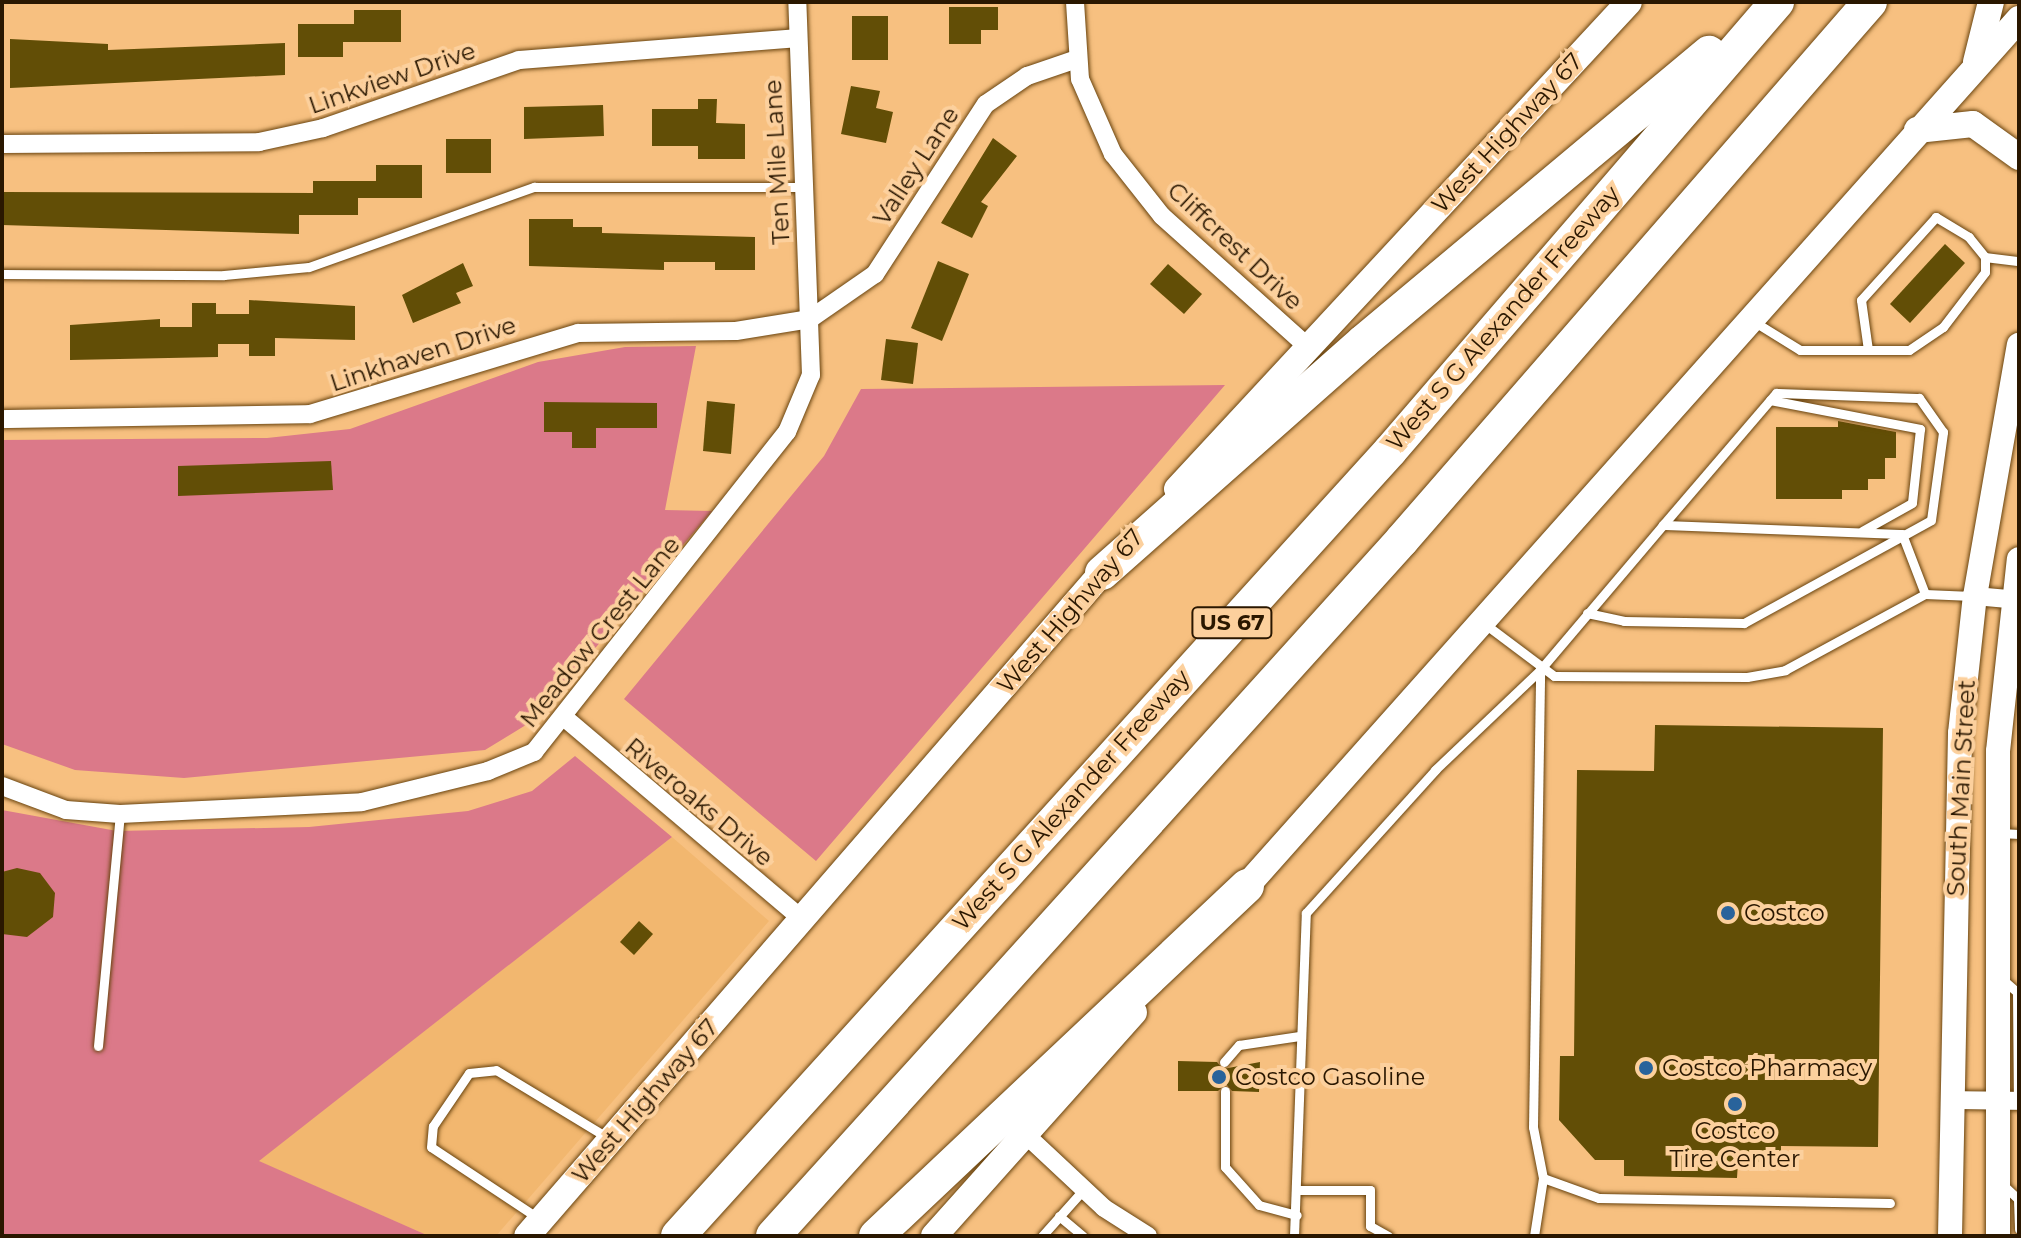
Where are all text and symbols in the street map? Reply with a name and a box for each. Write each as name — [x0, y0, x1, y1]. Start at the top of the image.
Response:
street label: Linkview Drive — [305, 36, 479, 120]
street label: West Highway 67 — [1425, 47, 1589, 219]
street label: Ten Mile Lane — [758, 79, 796, 245]
street label: Valley Lane — [867, 101, 965, 231]
street label: Cliffcrest Drive — [1162, 176, 1308, 316]
street label: West S G Alexander Freeway — [1380, 180, 1626, 456]
street label: Linkhaven Drive — [326, 310, 520, 398]
street label: West Highway 67 — [991, 523, 1149, 699]
street label: Meadow Crest Lane — [514, 531, 686, 733]
road number: US 67 — [1190, 605, 1274, 641]
street label: West S G Alexander Freeway — [946, 664, 1196, 936]
street label: South Main Street — [1941, 679, 1981, 897]
street label: Riveroaks Drive — [619, 732, 779, 872]
place label: Costco — [1744, 899, 1825, 927]
marker: Costco — [1719, 904, 1737, 922]
street label: West Highway 67 — [566, 1013, 724, 1189]
place label: Costco Pharmacy — [1662, 1054, 1872, 1082]
marker: Costco Pharmacy — [1637, 1059, 1655, 1077]
place label: Costco Gasoline — [1235, 1063, 1425, 1091]
marker: Costco Gasoline — [1210, 1068, 1228, 1086]
marker: Costco Tire Center — [1726, 1095, 1744, 1113]
place label: Costco Tire Center — [1670, 1117, 1800, 1173]

